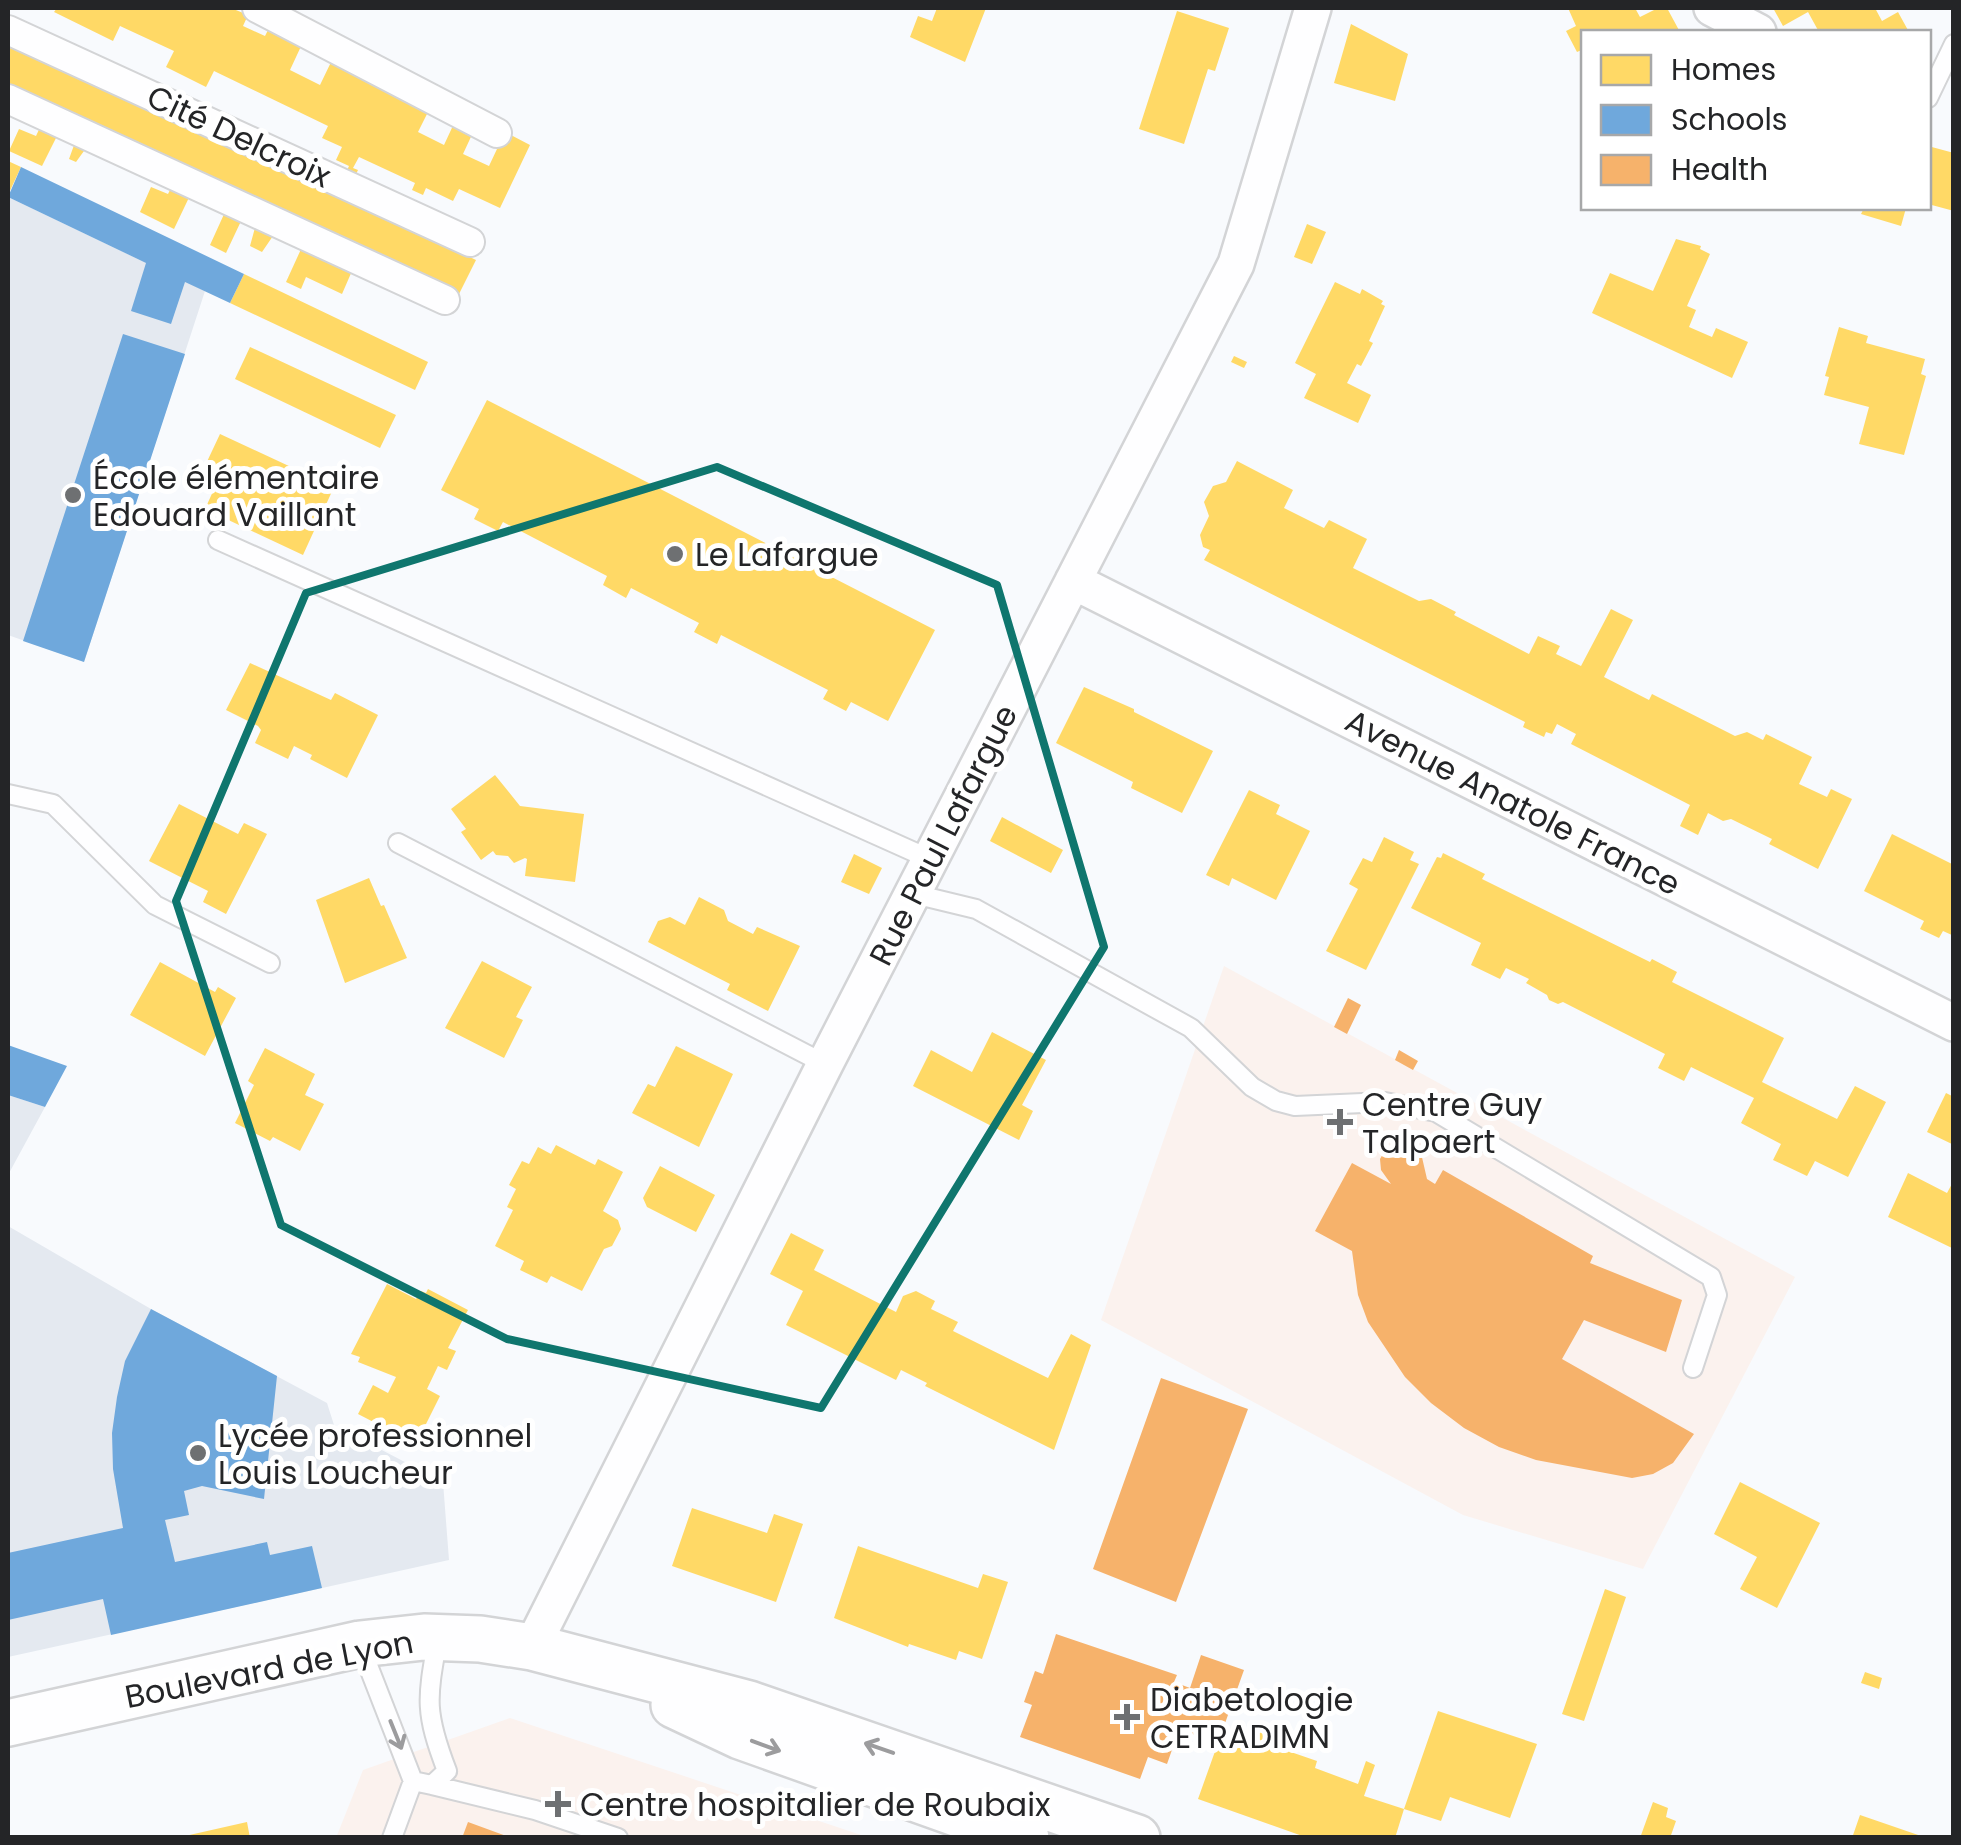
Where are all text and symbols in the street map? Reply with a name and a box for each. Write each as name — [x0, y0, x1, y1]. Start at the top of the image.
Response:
legend — [1581, 30, 1931, 210]
text: Homes — [1671, 48, 1776, 91]
street label: Cité Delcroix — [140, 74, 338, 198]
text: Schools — [1671, 98, 1787, 141]
text: Health — [1671, 148, 1768, 191]
place label: École élémentaire Edouard Vaillant — [93, 455, 379, 537]
marker: École élémentaire Edouard Vaillant — [62, 484, 84, 506]
place label: Le Lafargue — [695, 532, 879, 577]
marker: Le Lafargue — [664, 543, 686, 565]
street label: Rue Paul Lafargue — [858, 697, 1028, 973]
street label: Avenue Anatole France — [1338, 698, 1688, 906]
place label: Centre Guy Talpaert — [1362, 1082, 1542, 1164]
marker: Centre Guy Talpaert — [1327, 1109, 1353, 1135]
place label: Lycée professionnel Louis Loucheur — [218, 1413, 532, 1495]
marker: Lycée professionnel Louis Loucheur — [187, 1442, 209, 1464]
street label: Boulevard de Lyon — [121, 1619, 417, 1719]
place label: Diabetologie CETRADIMN — [1150, 1677, 1353, 1759]
marker: Diabetologie CETRADIMN — [1114, 1704, 1140, 1730]
one-way arrow — [388, 1719, 406, 1750]
one-way arrow — [749, 1738, 780, 1756]
one-way arrow — [864, 1738, 896, 1756]
place label: Centre hospitalier de Roubaix — [580, 1782, 1050, 1827]
marker: Centre hospitalier de Roubaix — [545, 1791, 571, 1817]

